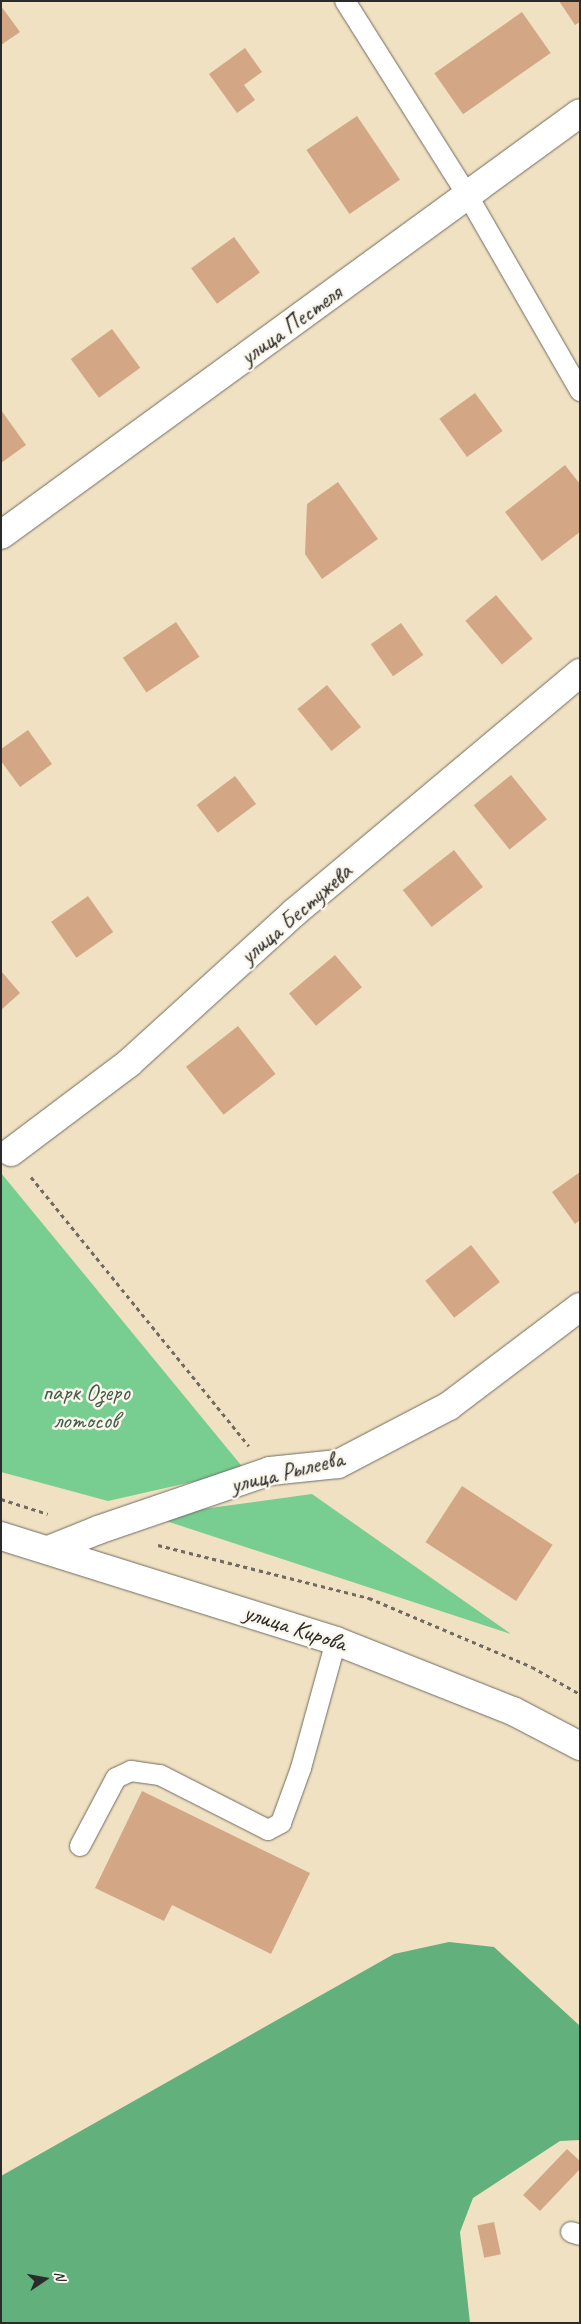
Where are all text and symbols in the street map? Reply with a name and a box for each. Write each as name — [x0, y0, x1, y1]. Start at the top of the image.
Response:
street label: улица Пестеля — [234, 278, 348, 372]
street label: улица Бестужева — [234, 857, 358, 971]
park label: парк Озеро лотосов — [42, 1379, 130, 1435]
street label: улица Рылеева — [228, 1444, 346, 1500]
street label: улица Кирова — [240, 1598, 350, 1658]
north arrow — [20, 2254, 70, 2304]
text: N — [51, 2270, 69, 2282]

